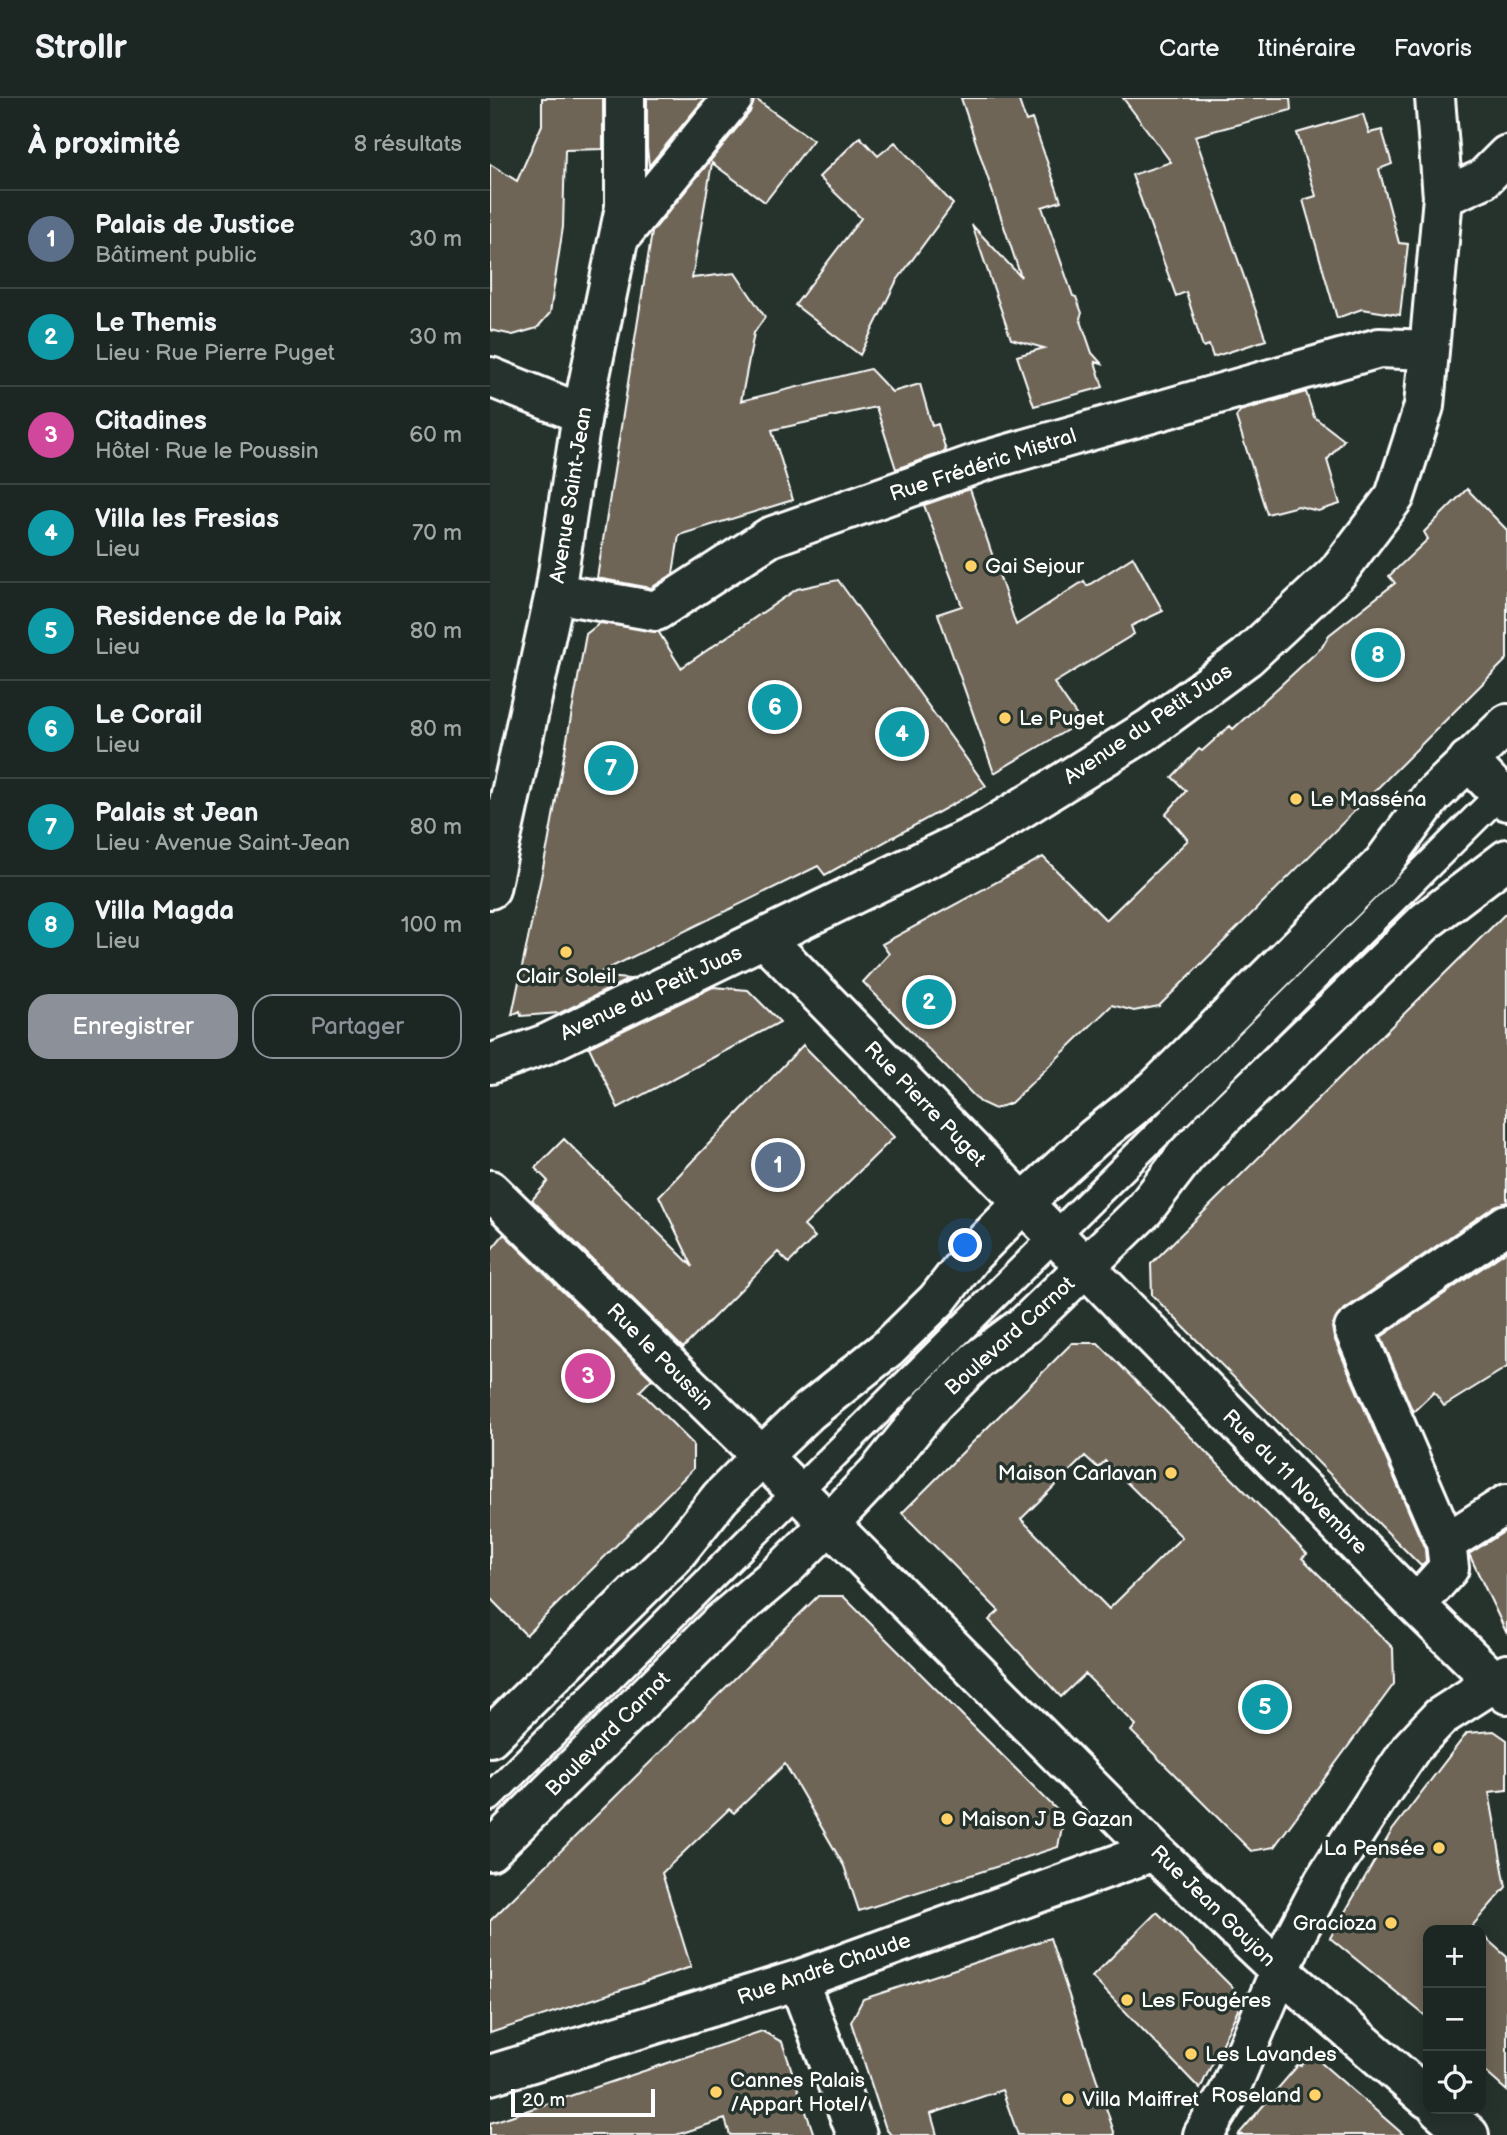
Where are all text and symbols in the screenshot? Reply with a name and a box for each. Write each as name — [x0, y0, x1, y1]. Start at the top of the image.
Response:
text: Strollr — [35, 28, 127, 68]
text: Carte — [1159, 34, 1220, 63]
text: Itinéraire — [1258, 34, 1356, 63]
text: Favoris — [1394, 34, 1472, 63]
text: À proximité — [28, 126, 180, 162]
text: 8 résultats — [354, 130, 462, 158]
text: Palais de Justice — [95, 210, 295, 241]
text: 1 — [46, 225, 56, 253]
text: 30 m — [409, 225, 462, 253]
text: Bâtiment public — [95, 241, 257, 269]
text: Le Themis — [95, 308, 217, 339]
text: 2 — [44, 323, 58, 351]
text: 30 m — [409, 323, 462, 351]
text: Lieu · Rue Pierre Puget — [95, 339, 335, 367]
street label: Avenue Saint-Jean — [545, 405, 597, 585]
text: Citadines — [95, 406, 207, 437]
text: 3 — [44, 421, 58, 449]
text: 60 m — [409, 421, 462, 449]
street label: Rue Frédéric Mistral — [887, 423, 1079, 507]
text: Hôtel · Rue le Poussin — [95, 437, 319, 465]
text: Villa les Fresias — [95, 504, 279, 535]
text: 4 — [44, 519, 58, 547]
text: 70 m — [412, 519, 462, 547]
text: Lieu — [95, 535, 140, 563]
place label: Gai Sejour — [985, 554, 1084, 579]
marker: Gai Sejour — [963, 558, 979, 574]
text: Residence de la Paix — [95, 602, 341, 633]
text: 5 — [44, 617, 58, 645]
text: 80 m — [410, 617, 462, 645]
pin: 8 — [1355, 629, 1401, 681]
text: Lieu — [95, 633, 140, 661]
street label: Avenue du Petit Juas — [1059, 658, 1237, 790]
pin: 6 — [752, 681, 798, 733]
text: Le Corail — [95, 700, 202, 731]
place label: Le Puget — [1019, 706, 1105, 731]
pin: 4 — [879, 708, 925, 760]
marker: Le Puget — [997, 710, 1013, 726]
text: 6 — [44, 715, 58, 743]
text: 80 m — [410, 715, 462, 743]
text: Lieu — [95, 731, 140, 759]
pin: 7 — [588, 742, 634, 794]
place label: Le Masséna — [1310, 787, 1427, 812]
marker: Le Masséna — [1288, 791, 1304, 807]
text: Palais st Jean — [95, 798, 259, 829]
text: 7 — [45, 813, 57, 841]
text: 80 m — [410, 813, 462, 841]
text: Lieu · Avenue Saint-Jean — [95, 829, 350, 857]
text: Villa Magda — [95, 896, 234, 927]
text: 8 — [44, 911, 58, 939]
text: 100 m — [401, 911, 462, 939]
text: Lieu — [95, 927, 140, 955]
street label: Avenue du Petit Juas — [556, 940, 746, 1046]
marker: Clair Soleil — [558, 944, 574, 960]
place label: Clair Soleil — [516, 964, 616, 989]
pin: 2 — [906, 976, 952, 1028]
button: Enregistrer — [28, 994, 238, 1059]
button: Partager — [252, 994, 462, 1059]
street label: Rue Pierre Puget — [859, 1036, 991, 1172]
pin: 1 — [755, 1139, 801, 1191]
your location — [948, 1228, 982, 1262]
street label: Boulevard Carnot — [940, 1271, 1080, 1401]
street label: Rue le Poussin — [601, 1298, 719, 1416]
pin: 3 — [565, 1350, 611, 1402]
street label: Rue du 11 Novembre — [1217, 1404, 1373, 1560]
place label: Maison Carlavan — [998, 1461, 1157, 1486]
marker: Maison Carlavan — [1163, 1465, 1179, 1481]
street label: Boulevard Carnot — [541, 1666, 676, 1801]
pin: 5 — [1242, 1681, 1288, 1733]
place label: Maison J B Gazan — [961, 1807, 1133, 1832]
marker: Maison J B Gazan — [939, 1811, 955, 1827]
place label: La Pensée — [1324, 1836, 1425, 1861]
street label: Rue Jean Goujon — [1145, 1840, 1281, 1972]
marker: La Pensée — [1431, 1840, 1447, 1856]
place label: Gracioza — [1293, 1911, 1377, 1936]
marker: Gracioza — [1383, 1915, 1399, 1931]
map controls — [1423, 1925, 1486, 2114]
button: + — [1423, 1925, 1486, 1988]
street label: Rue André Chaude — [734, 1928, 914, 2010]
place label: Les Fougéres — [1141, 1988, 1271, 2013]
button: − — [1423, 1988, 1486, 2051]
marker: Les Fougéres — [1119, 1992, 1135, 2008]
place label: Les Lavandes — [1205, 2042, 1337, 2067]
marker: Les Lavandes — [1183, 2046, 1199, 2062]
button: locate — [1423, 2051, 1486, 2114]
place label: Cannes Palais /Appart Hotel/ — [730, 2068, 868, 2117]
place label: Roseland — [1211, 2083, 1301, 2108]
marker: Cannes Palais /Appart Hotel/ — [708, 2084, 724, 2100]
scale bar — [511, 2086, 654, 2118]
place label: Villa Maiffret — [1082, 2087, 1200, 2112]
marker: Roseland — [1307, 2087, 1323, 2103]
text: 20 m — [522, 2089, 565, 2112]
marker: Villa Maiffret — [1060, 2091, 1076, 2107]

